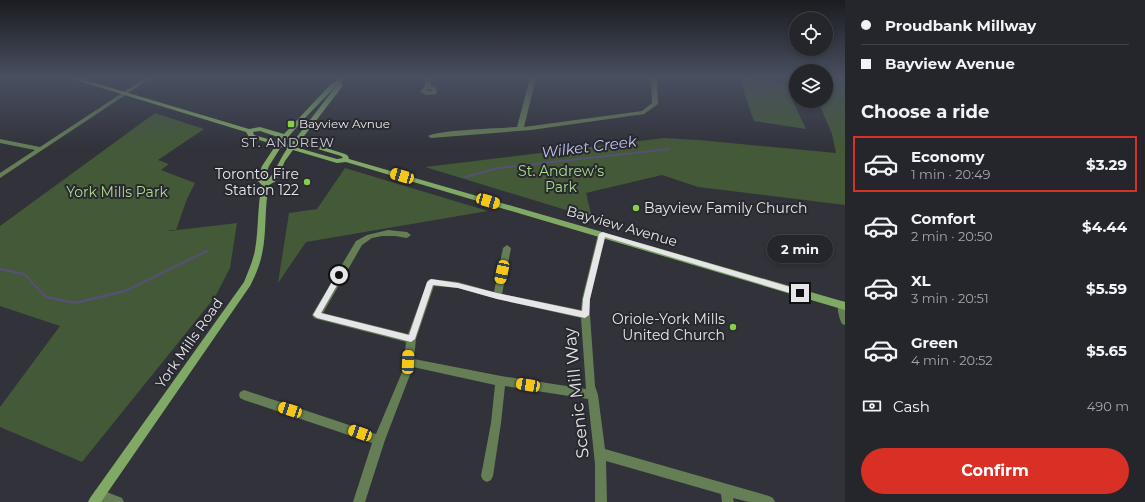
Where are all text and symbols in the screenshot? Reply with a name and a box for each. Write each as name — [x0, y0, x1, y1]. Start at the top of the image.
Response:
map controls — [789, 12, 833, 108]
button: locate — [789, 12, 833, 56]
text: Proudbank Millway — [885, 16, 1036, 35]
text: Bayview Avenue — [885, 54, 1015, 73]
button: layers — [789, 64, 833, 108]
text: Choose a ride — [861, 101, 989, 123]
place label: Bayview Avnue — [299, 116, 390, 131]
marker: Bayview Avnue — [286, 119, 296, 129]
water label: Wilket Creek — [540, 131, 639, 162]
district label: ST. ANDREW — [241, 134, 335, 150]
icon: car — [863, 146, 899, 182]
text: Economy — [911, 147, 984, 166]
text: $3.29 — [1086, 155, 1127, 174]
park label: St. Andrew’s Park — [518, 162, 604, 196]
place label: Toronto Fire Station 122 — [215, 165, 299, 199]
text: 1 min · 20:49 — [911, 166, 990, 182]
car — [389, 167, 415, 185]
marker: Toronto Fire Station 122 — [302, 177, 312, 187]
park label: York Mills Park — [66, 183, 168, 201]
car — [475, 192, 501, 210]
place label: Bayview Family Church — [644, 199, 808, 217]
street label: Bayview Avenue — [564, 202, 680, 250]
marker: Bayview Family Church — [631, 203, 641, 213]
icon: car — [863, 208, 899, 244]
text: Comfort — [911, 209, 976, 228]
text: $4.44 — [1082, 217, 1127, 236]
text: 2 min · 20:50 — [911, 228, 993, 244]
callout: 2 min — [767, 235, 833, 263]
text: 2 min — [781, 241, 819, 257]
car — [494, 259, 510, 285]
route start — [330, 266, 348, 284]
icon: car — [863, 270, 899, 306]
text: XL — [911, 271, 930, 290]
text: $5.59 — [1086, 279, 1127, 298]
route end — [791, 284, 809, 302]
text: 3 min · 20:51 — [911, 290, 989, 306]
street label: York Mills Road — [151, 294, 227, 392]
place label: Oriole-York Mills United Church — [612, 310, 725, 344]
marker: Oriole-York Mills United Church — [728, 322, 738, 332]
street label: Scenic Mill Way — [559, 326, 593, 459]
icon: car — [863, 332, 899, 368]
text: Green — [911, 333, 958, 352]
text: $5.65 — [1086, 341, 1127, 360]
car — [402, 350, 414, 374]
text: 4 min · 20:52 — [911, 352, 993, 368]
car — [515, 377, 541, 393]
icon: cash — [861, 395, 883, 417]
text: Cash — [893, 397, 930, 416]
text: 490 m — [1087, 398, 1129, 414]
car — [277, 401, 303, 419]
car — [347, 423, 373, 443]
button: Confirm — [861, 448, 1129, 494]

